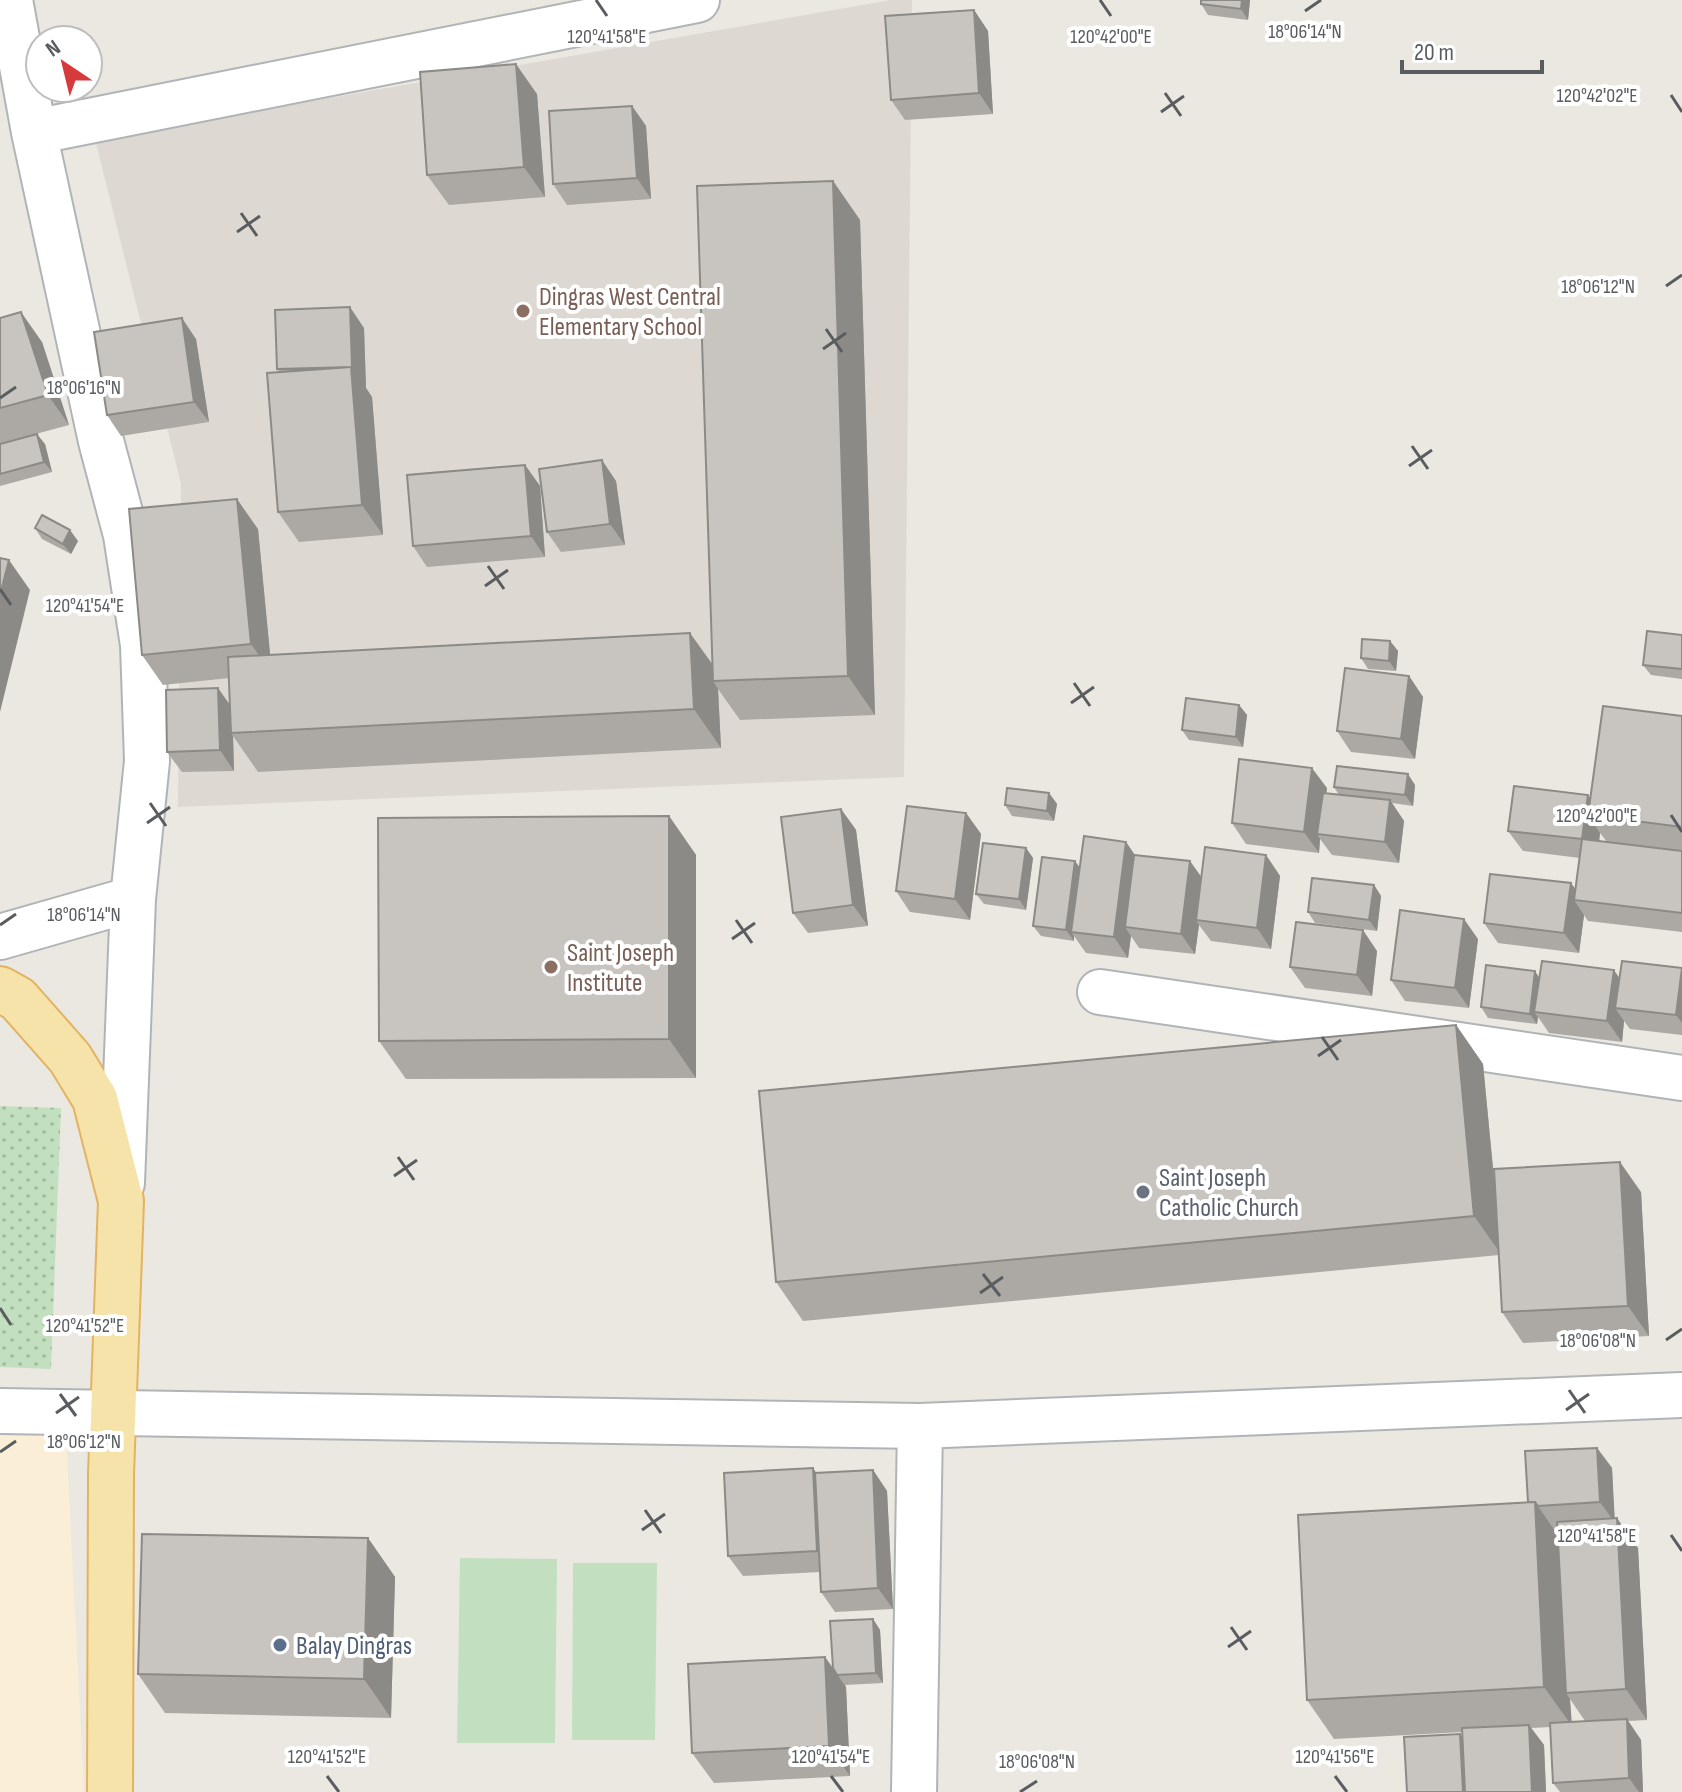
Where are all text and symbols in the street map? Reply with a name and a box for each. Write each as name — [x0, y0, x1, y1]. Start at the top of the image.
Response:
text: 18°06'14"N — [1268, 20, 1342, 44]
north arrow — [24, 24, 104, 104]
scale bar — [1402, 24, 1542, 74]
text: 120°41'58"E — [568, 25, 646, 49]
text: 120°42'00"E — [1070, 25, 1152, 49]
text: N — [41, 34, 66, 63]
text: 20 m — [1414, 38, 1454, 67]
text: 120°42'02"E — [1557, 84, 1637, 108]
text: 18°06'12"N — [1561, 275, 1635, 299]
place label: Dingras West Central Elementary School — [539, 282, 721, 343]
marker: Dingras West Central Elementary School — [514, 302, 532, 320]
text: 18°06'16"N — [47, 376, 121, 400]
text: 120°41'54"E — [46, 594, 124, 618]
text: 120°42'00"E — [1556, 804, 1638, 828]
text: 18°06'14"N — [47, 903, 121, 927]
place label: Saint Joseph Institute — [567, 938, 674, 999]
marker: Saint Joseph Institute — [542, 958, 560, 976]
place label: Saint Joseph Catholic Church — [1159, 1163, 1299, 1224]
marker: Saint Joseph Catholic Church — [1134, 1183, 1152, 1201]
text: 120°41'52"E — [46, 1314, 124, 1338]
text: 18°06'08"N — [1560, 1329, 1636, 1353]
text: 18°06'12"N — [47, 1430, 121, 1454]
text: 120°41'58"E — [1558, 1524, 1636, 1548]
place label: Balay Dingras — [296, 1631, 412, 1662]
marker: Balay Dingras — [271, 1636, 289, 1654]
text: 120°41'52"E — [288, 1745, 366, 1769]
text: 120°41'54"E — [792, 1745, 870, 1769]
text: 120°41'56"E — [1296, 1745, 1374, 1769]
text: 18°06'08"N — [999, 1750, 1075, 1774]

